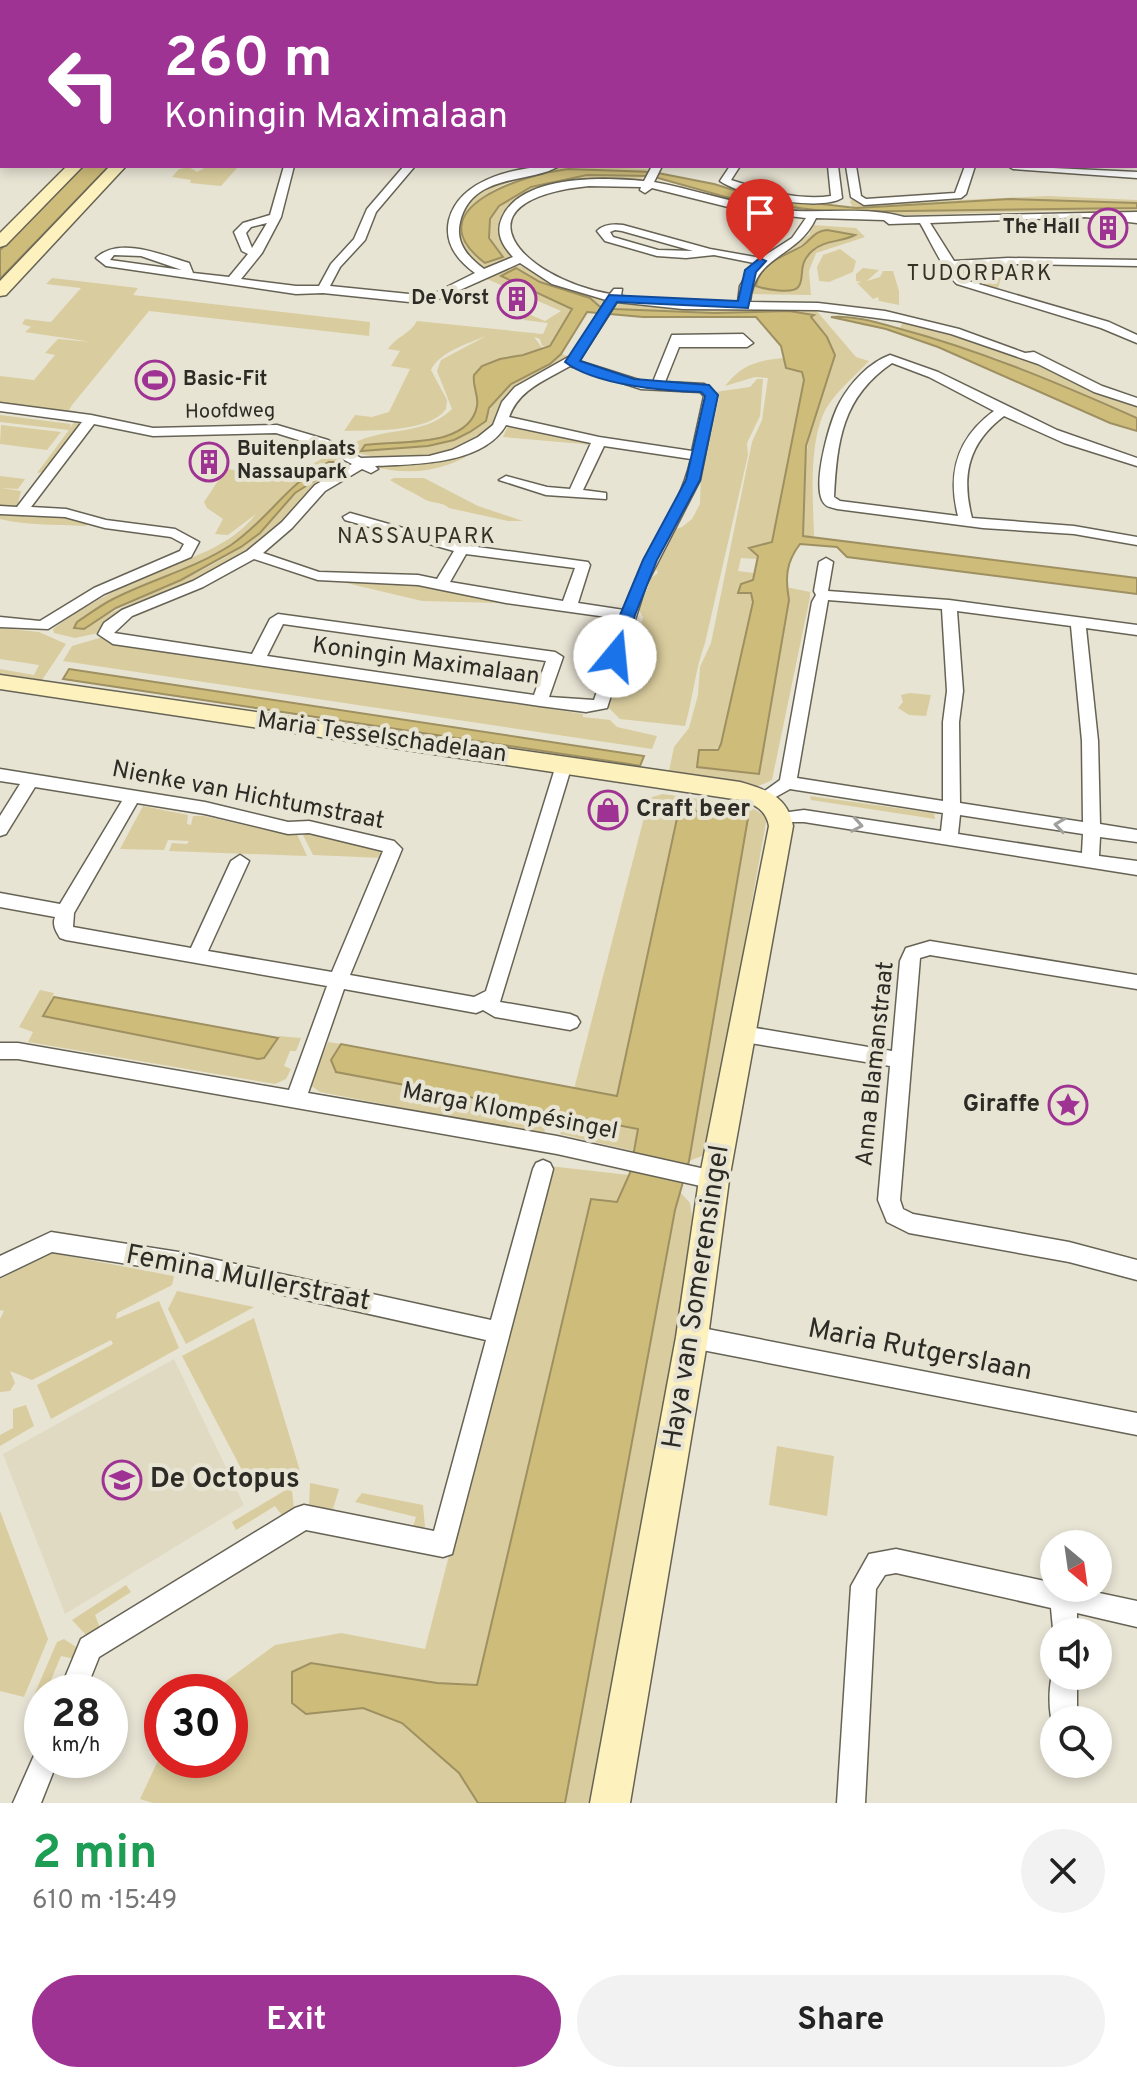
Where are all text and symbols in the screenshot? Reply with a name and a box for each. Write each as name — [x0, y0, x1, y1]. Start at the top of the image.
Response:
text: 260 m — [164, 26, 333, 96]
icon: left — [32, 32, 136, 136]
text: Koningin Maximalaan — [164, 95, 508, 141]
pin — [726, 179, 794, 261]
icon: arrive — [738, 191, 782, 235]
building icon: The Hall — [1087, 207, 1129, 249]
place label: The Hall — [1003, 215, 1080, 241]
district label: TUDORPARK — [907, 261, 1053, 288]
building icon: De Vorst — [496, 278, 538, 320]
place label: De Vorst — [411, 286, 489, 312]
sports icon: Basic-Fit — [134, 359, 176, 401]
place label: Basic-Fit — [183, 367, 268, 393]
street label: Hoofdweg — [185, 398, 275, 426]
place label: Buitenplaats Nassaupark — [237, 437, 356, 486]
building icon: Buitenplaats Nassaupark — [188, 441, 230, 483]
district label: NASSAUPARK — [337, 524, 497, 551]
position arrow — [573, 614, 657, 698]
street label: Koningin Maximalaan — [310, 631, 542, 693]
street label: Maria Tesselschadelaan — [255, 706, 509, 770]
street label: Nienke van Hichtumstraat — [109, 755, 387, 837]
shop icon: Craft beer — [587, 789, 629, 831]
place label: Craft beer — [636, 795, 750, 825]
one-way arrow — [850, 815, 864, 832]
one-way arrow — [1053, 817, 1067, 834]
street label: Anna Blamanstraat — [850, 960, 902, 1168]
street label: Marga Klompésingel — [400, 1076, 620, 1148]
place icon: Giraffe — [1047, 1084, 1089, 1126]
place label: Giraffe — [963, 1090, 1040, 1120]
street label: Haya van Somerensingel — [655, 1142, 739, 1452]
street label: Femina Mullerstraat — [123, 1238, 373, 1320]
street label: Maria Rutgerslaan — [805, 1312, 1035, 1390]
school or university icon: De Octopus — [101, 1459, 143, 1501]
place label: De Octopus — [150, 1462, 300, 1498]
north arrow — [1040, 1530, 1112, 1602]
map controls — [1040, 1530, 1112, 1778]
button: sound — [1040, 1618, 1112, 1690]
speed limit sign: 30 — [144, 1674, 248, 1778]
text: 28 — [51, 1691, 101, 1741]
button: search — [1040, 1706, 1112, 1778]
text: km/h — [52, 1733, 100, 1759]
text: 2 min — [32, 1825, 157, 1885]
button: close — [1021, 1829, 1105, 1913]
text: 610 m · 15:49 — [32, 1885, 177, 1918]
button: Exit — [32, 1975, 561, 2067]
button: Share — [577, 1975, 1105, 2067]

